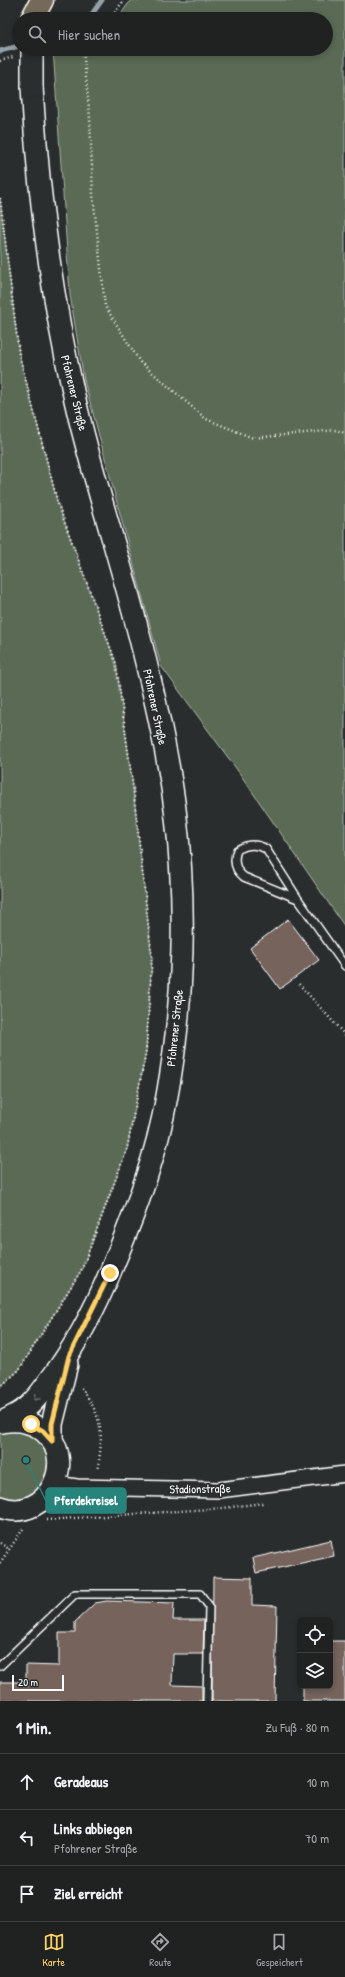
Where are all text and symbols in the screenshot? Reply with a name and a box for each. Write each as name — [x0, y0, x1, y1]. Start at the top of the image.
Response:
search box — [12, 12, 333, 56]
icon: search — [26, 23, 48, 45]
text: Hier suchen — [58, 24, 120, 45]
street label: Pfohrener Straße — [57, 353, 92, 433]
street label: Pfohrener Straße — [139, 667, 172, 747]
street label: Pfohrener Straße — [162, 989, 187, 1067]
route end — [101, 1264, 119, 1282]
one-way arrow — [34, 1393, 41, 1401]
route start — [22, 1415, 40, 1433]
street label: Stadionstraße — [169, 1479, 231, 1498]
callout: Pferdekreisel — [46, 1488, 126, 1513]
text: Pferdekreisel — [54, 1491, 118, 1509]
map controls — [297, 1617, 333, 1689]
button: locate — [297, 1617, 333, 1653]
button: layers — [297, 1653, 333, 1689]
scale bar — [12, 1673, 64, 1692]
text: 20 m — [18, 1675, 38, 1689]
text: 1 Min. — [16, 1716, 51, 1739]
text: Zu Fuß · 80 m — [265, 1718, 329, 1736]
icon: ahead — [16, 1771, 38, 1793]
text: Geradeaus — [54, 1771, 108, 1792]
text: 10 m — [307, 1773, 329, 1791]
text: Links abbiegen — [54, 1818, 132, 1839]
icon: left — [16, 1827, 38, 1849]
text: 70 m — [305, 1829, 329, 1847]
text: Pfohrener Straße — [54, 1839, 137, 1857]
icon: arrive — [16, 1883, 38, 1905]
text: Ziel erreicht — [54, 1883, 123, 1904]
tab: Karte — [42, 1931, 65, 1969]
tab: Route — [149, 1931, 171, 1969]
tab: Gespeichert — [256, 1931, 303, 1969]

